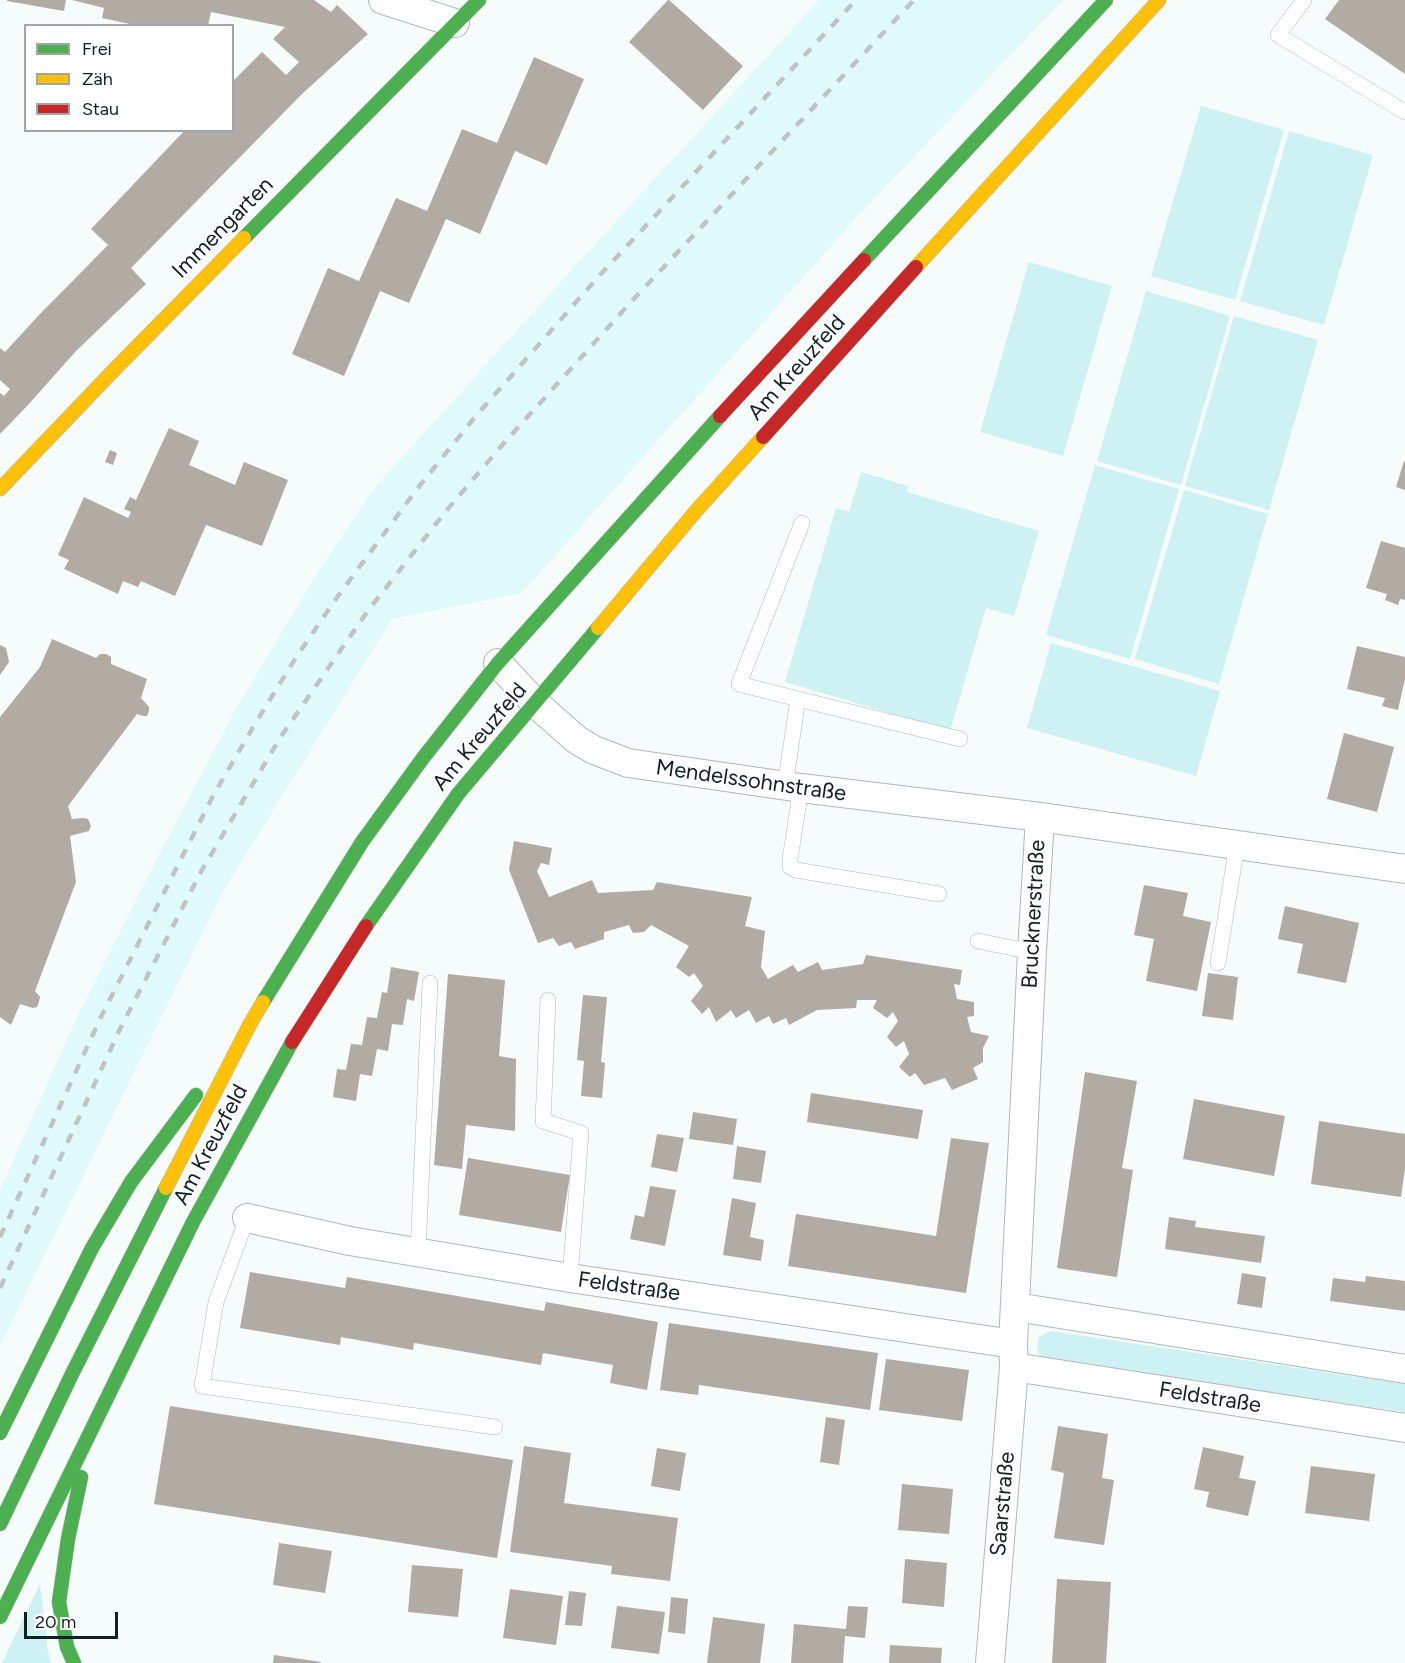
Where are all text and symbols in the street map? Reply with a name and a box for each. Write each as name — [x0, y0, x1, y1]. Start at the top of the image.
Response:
legend — [24, 24, 234, 132]
text: Frei — [82, 38, 112, 60]
text: Zäh — [82, 68, 113, 90]
text: Stau — [82, 98, 119, 120]
street label: Immengarten — [167, 172, 279, 284]
street label: Am Kreuzfeld — [743, 310, 851, 426]
street label: Am Kreuzfeld — [427, 678, 533, 796]
street label: Mendelssohnstraße — [654, 755, 848, 807]
street label: Brucknerstraße — [1017, 839, 1051, 989]
street label: Am Kreuzfeld — [168, 1080, 254, 1210]
street label: Feldstraße — [576, 1267, 682, 1307]
street label: Feldstraße — [1157, 1377, 1263, 1419]
street label: Saarstraße — [985, 1451, 1021, 1557]
scale bar — [27, 1600, 122, 1638]
text: 20 m — [35, 1611, 76, 1633]

